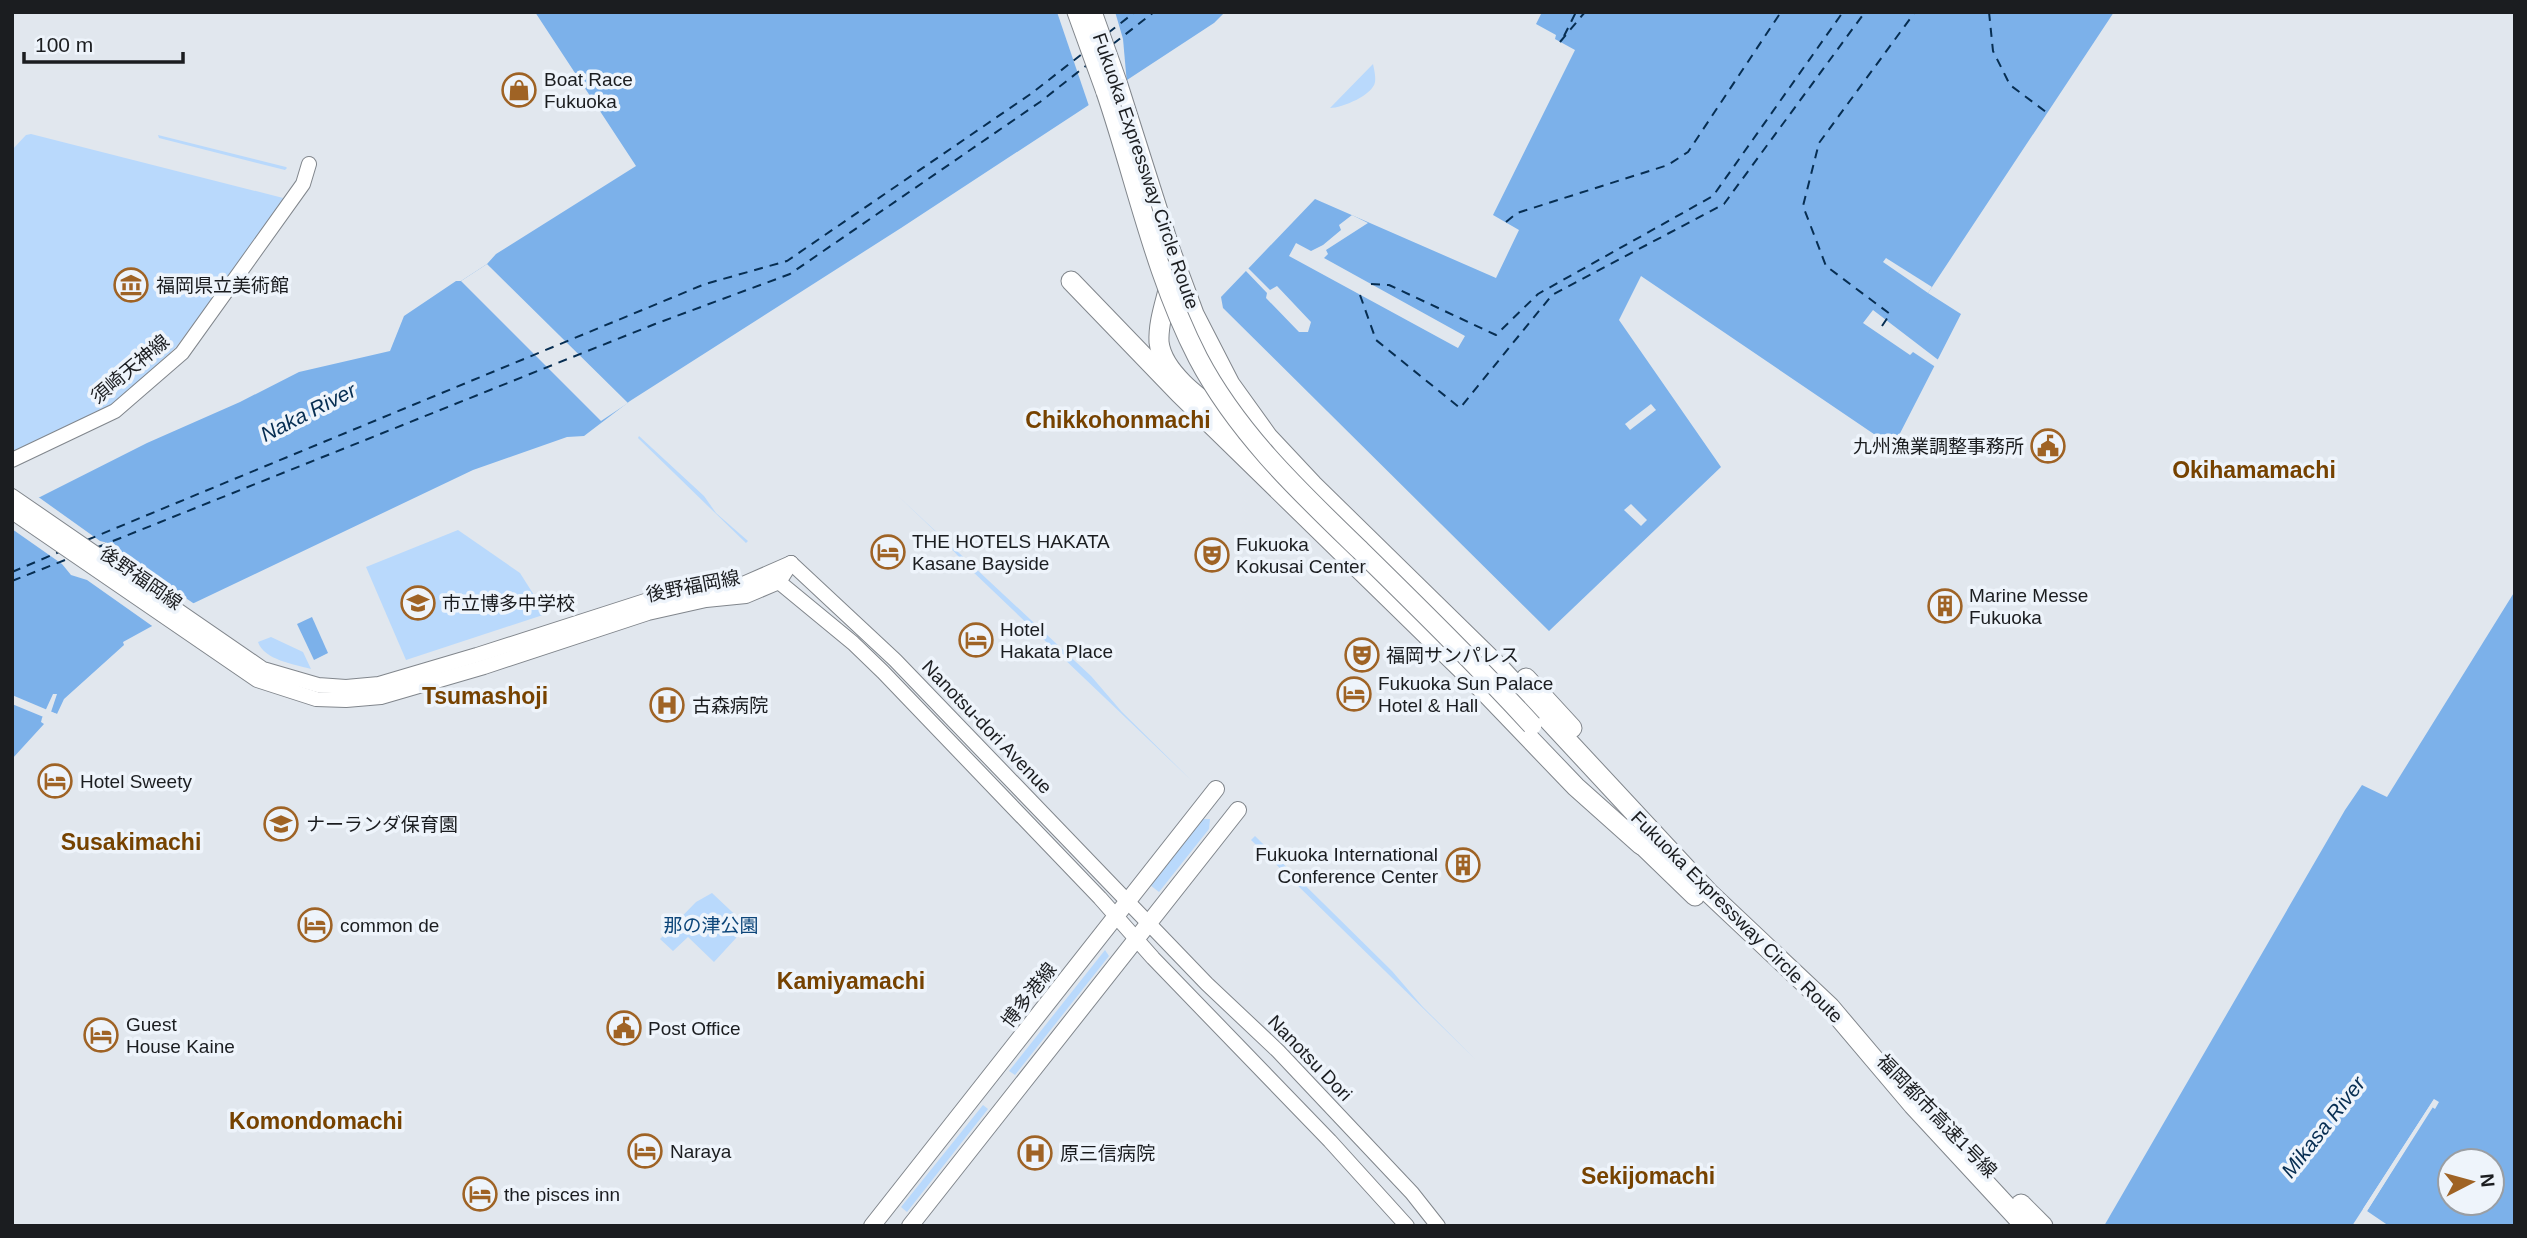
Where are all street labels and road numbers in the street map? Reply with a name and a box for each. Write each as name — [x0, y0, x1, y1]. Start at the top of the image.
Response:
street label: Fukuoka Expressway Circle Route — [1089, 30, 1203, 312]
street label: 須崎天神線 — [87, 330, 173, 408]
street label: 後野福岡線 — [96, 542, 186, 614]
street label: 後野福岡線 — [644, 567, 742, 605]
street label: Nanotsu-dori Avenue — [918, 656, 1056, 798]
street label: Fukuoka Expressway Circle Route — [1627, 807, 1847, 1027]
street label: 博多港線 — [997, 959, 1061, 1031]
street label: Nanotsu Dori — [1264, 1011, 1356, 1105]
street label: 福岡都市高速1号線 — [1873, 1050, 2001, 1182]

